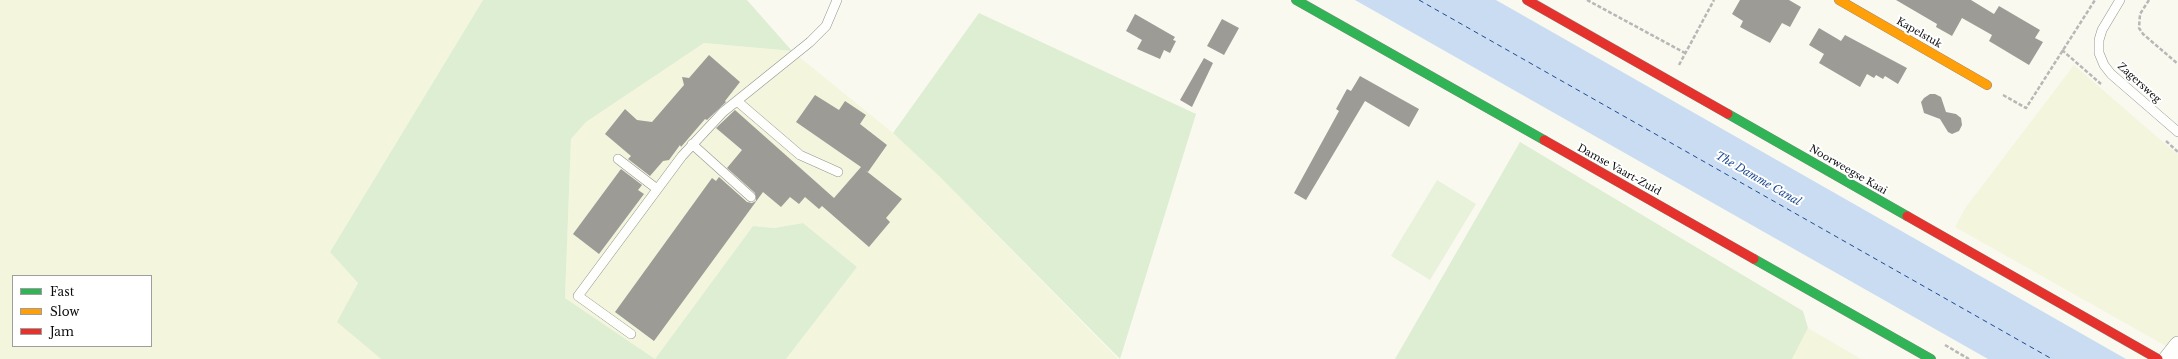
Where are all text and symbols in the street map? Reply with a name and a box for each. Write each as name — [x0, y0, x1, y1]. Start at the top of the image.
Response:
street label: Kapelstuk — [1894, 15, 1944, 51]
street label: Zagersweg — [2115, 60, 2163, 106]
street label: Damse Vaart-Zuid — [1575, 142, 1663, 198]
street label: Noorweegse Kaai — [1807, 143, 1889, 197]
water label: The Damme Canal — [1713, 149, 1803, 209]
legend — [12, 275, 152, 347]
text: Fast — [50, 284, 74, 299]
text: Slow — [50, 304, 79, 319]
text: Jam — [50, 324, 74, 339]

